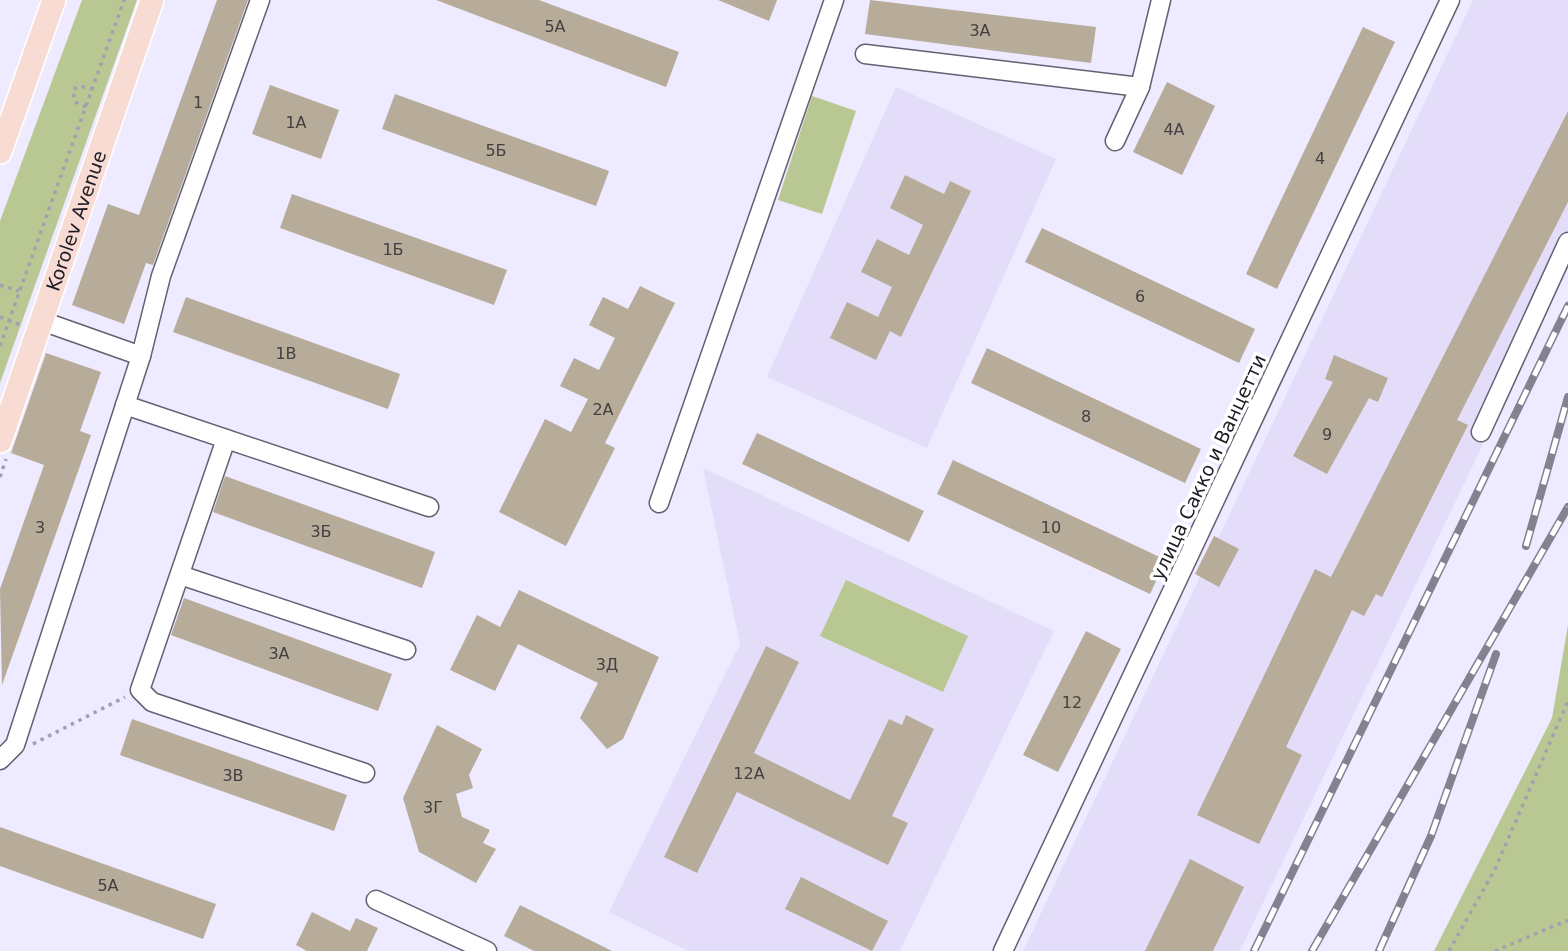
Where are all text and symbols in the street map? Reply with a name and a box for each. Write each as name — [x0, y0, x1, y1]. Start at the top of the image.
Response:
house number: 5А — [544, 17, 566, 36]
house number: 3А — [969, 21, 991, 40]
house number: 1 — [193, 93, 203, 112]
house number: 1А — [285, 113, 307, 132]
house number: 4А — [1163, 120, 1185, 139]
house number: 5Б — [485, 141, 507, 160]
street label: Korolev Avenue — [42, 148, 110, 294]
house number: 4 — [1315, 149, 1325, 168]
house number: 1Б — [382, 240, 404, 259]
house number: 6 — [1135, 287, 1145, 306]
house number: 1В — [275, 344, 297, 363]
street label: улица Сакко и Ванцетти — [1146, 351, 1270, 583]
house number: 2А — [592, 400, 614, 419]
house number: 8 — [1081, 407, 1091, 426]
house number: 9 — [1322, 425, 1332, 444]
house number: 3 — [35, 518, 45, 537]
house number: 10 — [1041, 518, 1061, 537]
house number: 3Б — [310, 522, 332, 541]
house number: 3А — [268, 644, 290, 663]
house number: 3Д — [596, 655, 618, 674]
house number: 12 — [1062, 693, 1082, 712]
house number: 12А — [733, 764, 765, 783]
house number: 3В — [222, 766, 244, 785]
house number: 3Г — [423, 798, 443, 817]
house number: 5А — [97, 876, 119, 895]

